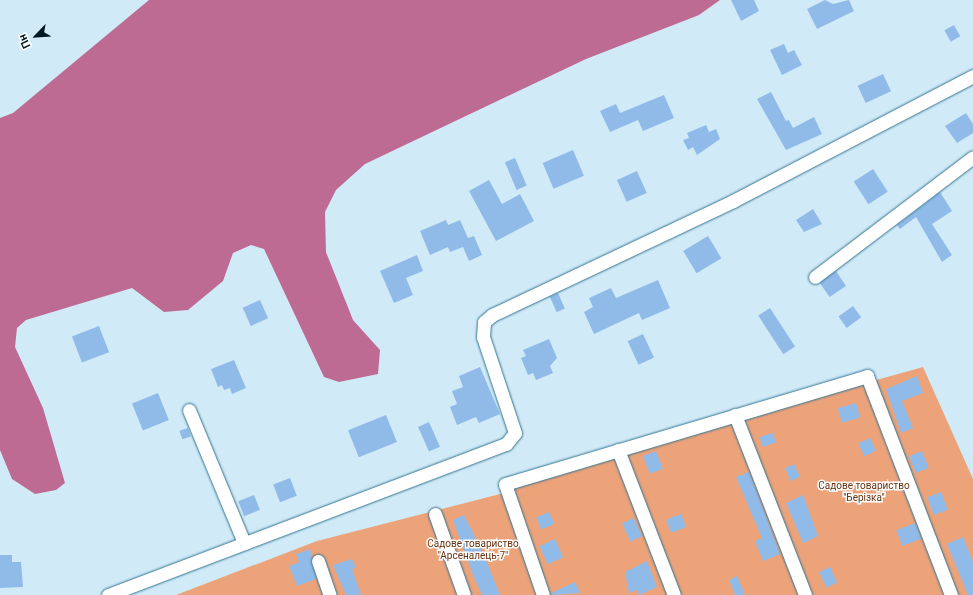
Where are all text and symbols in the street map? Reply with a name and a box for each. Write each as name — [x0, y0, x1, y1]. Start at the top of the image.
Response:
north arrow — [16, 16, 56, 56]
text: Пн — [16, 32, 34, 50]
park label: Садове товариство "Берізка" — [818, 479, 910, 502]
park label: Садове товариство "Арсеналець-7" — [427, 537, 519, 560]

